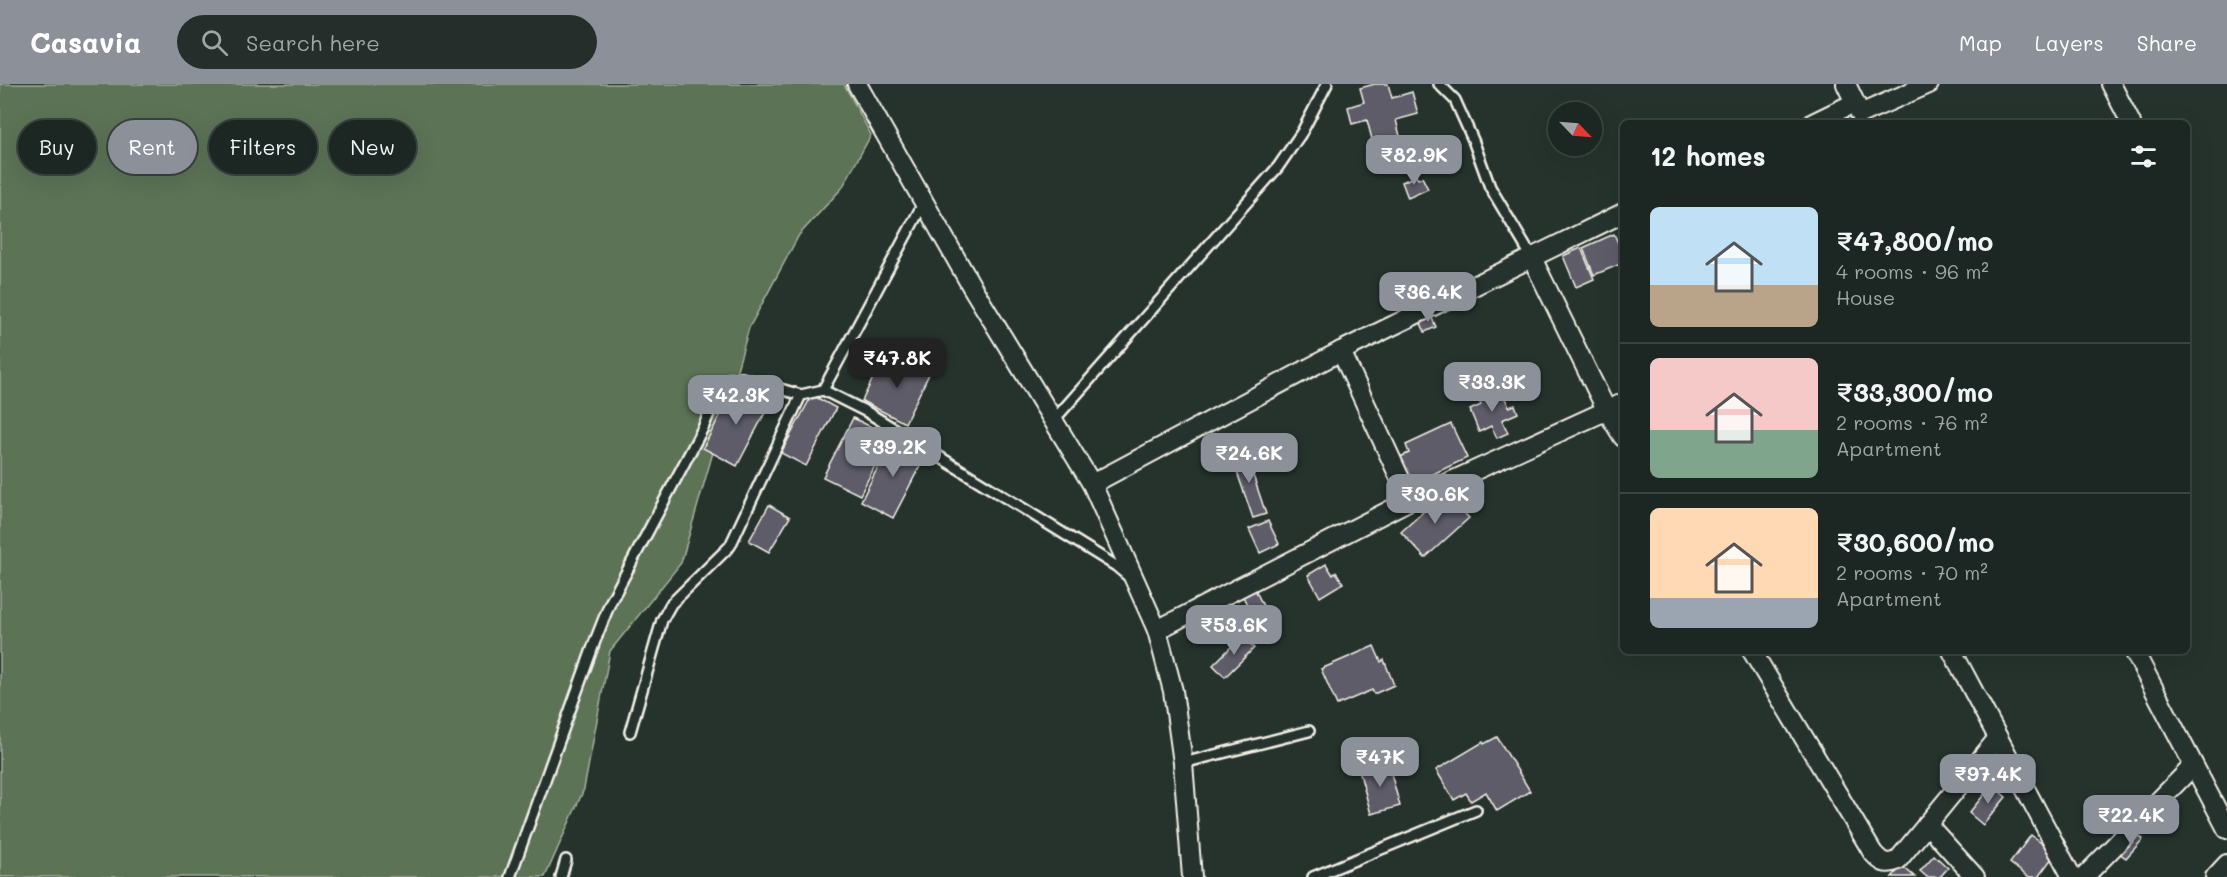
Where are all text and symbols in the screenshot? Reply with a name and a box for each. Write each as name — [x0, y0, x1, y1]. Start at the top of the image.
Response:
search box — [177, 15, 597, 69]
text: Casavia — [30, 24, 141, 60]
icon: search — [198, 26, 231, 59]
text: Search here — [246, 28, 380, 57]
text: Map — [1959, 29, 2002, 56]
text: Layers — [2035, 29, 2104, 56]
text: Share — [2137, 29, 2197, 56]
north arrow — [1548, 102, 1602, 156]
map controls — [1548, 102, 1602, 156]
chip: Buy — [18, 120, 96, 174]
chip: Rent — [108, 120, 197, 174]
chip: Filters — [209, 120, 317, 174]
chip: New — [329, 120, 416, 174]
pin: ₹82.9K — [1365, 135, 1463, 186]
text: 12 homes — [1650, 139, 1766, 173]
icon: filters — [2127, 140, 2160, 173]
text: ₹82.9K — [1380, 141, 1448, 167]
text: ₹47,800/mo — [1836, 224, 1993, 258]
icon: home — [1698, 231, 1770, 303]
text: 4 rooms · 96 m² — [1836, 258, 1989, 284]
pin: ₹36.4K — [1379, 272, 1477, 323]
text: ₹36.4K — [1393, 278, 1463, 304]
text: House — [1836, 284, 1895, 310]
pin: ₹47.8K — [848, 338, 946, 389]
text: ₹47.8K — [863, 344, 931, 370]
pin: ₹33.3K — [1443, 362, 1541, 413]
text: ₹33.3K — [1458, 368, 1526, 394]
pin: ₹42.3K — [687, 375, 785, 426]
text: ₹33,300/mo — [1836, 375, 1993, 409]
text: ₹42.3K — [702, 381, 770, 407]
icon: home — [1698, 382, 1770, 454]
text: 2 rooms · 76 m² — [1836, 409, 1988, 435]
pin: ₹39.2K — [844, 427, 942, 478]
text: ₹39.2K — [859, 433, 927, 459]
pin: ₹24.6K — [1200, 433, 1298, 484]
text: Apartment — [1836, 435, 1942, 461]
text: ₹24.6K — [1215, 439, 1283, 465]
pin: ₹30.6K — [1386, 474, 1484, 525]
text: ₹30.6K — [1400, 480, 1470, 506]
text: ₹30,600/mo — [1836, 525, 1994, 559]
icon: home — [1698, 532, 1770, 604]
text: 2 rooms · 70 m² — [1836, 559, 1988, 585]
text: Apartment — [1836, 585, 1942, 611]
pin: ₹53.6K — [1185, 605, 1283, 656]
text: ₹53.6K — [1200, 611, 1268, 637]
pin: ₹47K — [1344, 737, 1416, 788]
text: ₹47K — [1355, 743, 1405, 769]
pin: ₹97.4K — [1939, 754, 2037, 805]
text: ₹97.4K — [1954, 760, 2022, 786]
pin: ₹22.4K — [2082, 795, 2180, 846]
text: ₹22.4K — [2097, 801, 2165, 827]

